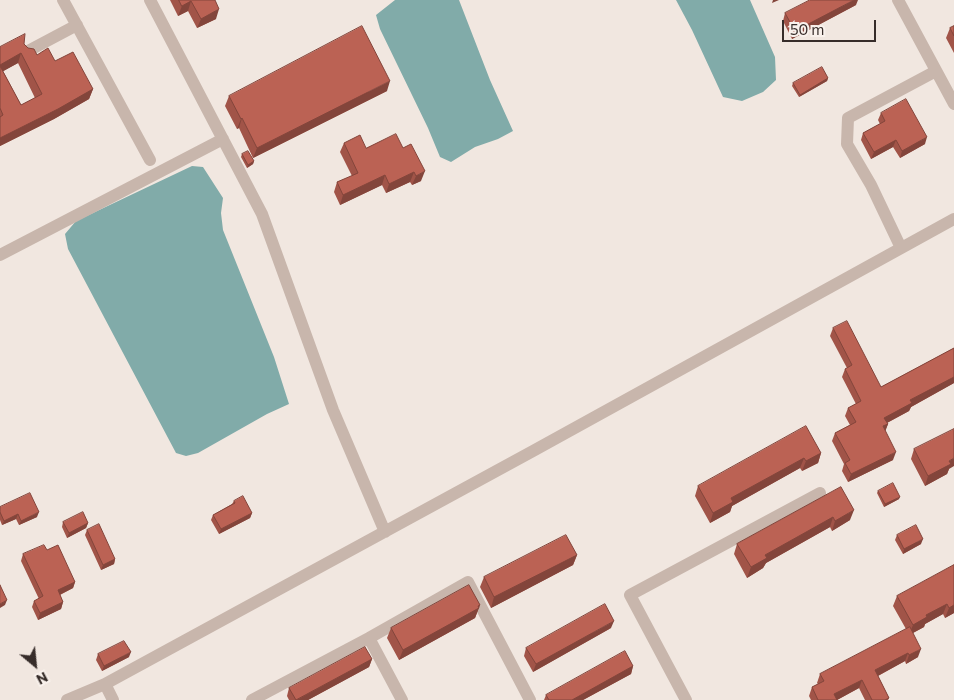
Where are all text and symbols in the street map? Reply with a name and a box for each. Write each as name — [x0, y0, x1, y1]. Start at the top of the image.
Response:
scale bar — [784, 10, 878, 42]
text: 50 m — [790, 20, 824, 38]
north arrow — [10, 640, 60, 690]
text: N — [34, 669, 51, 689]

